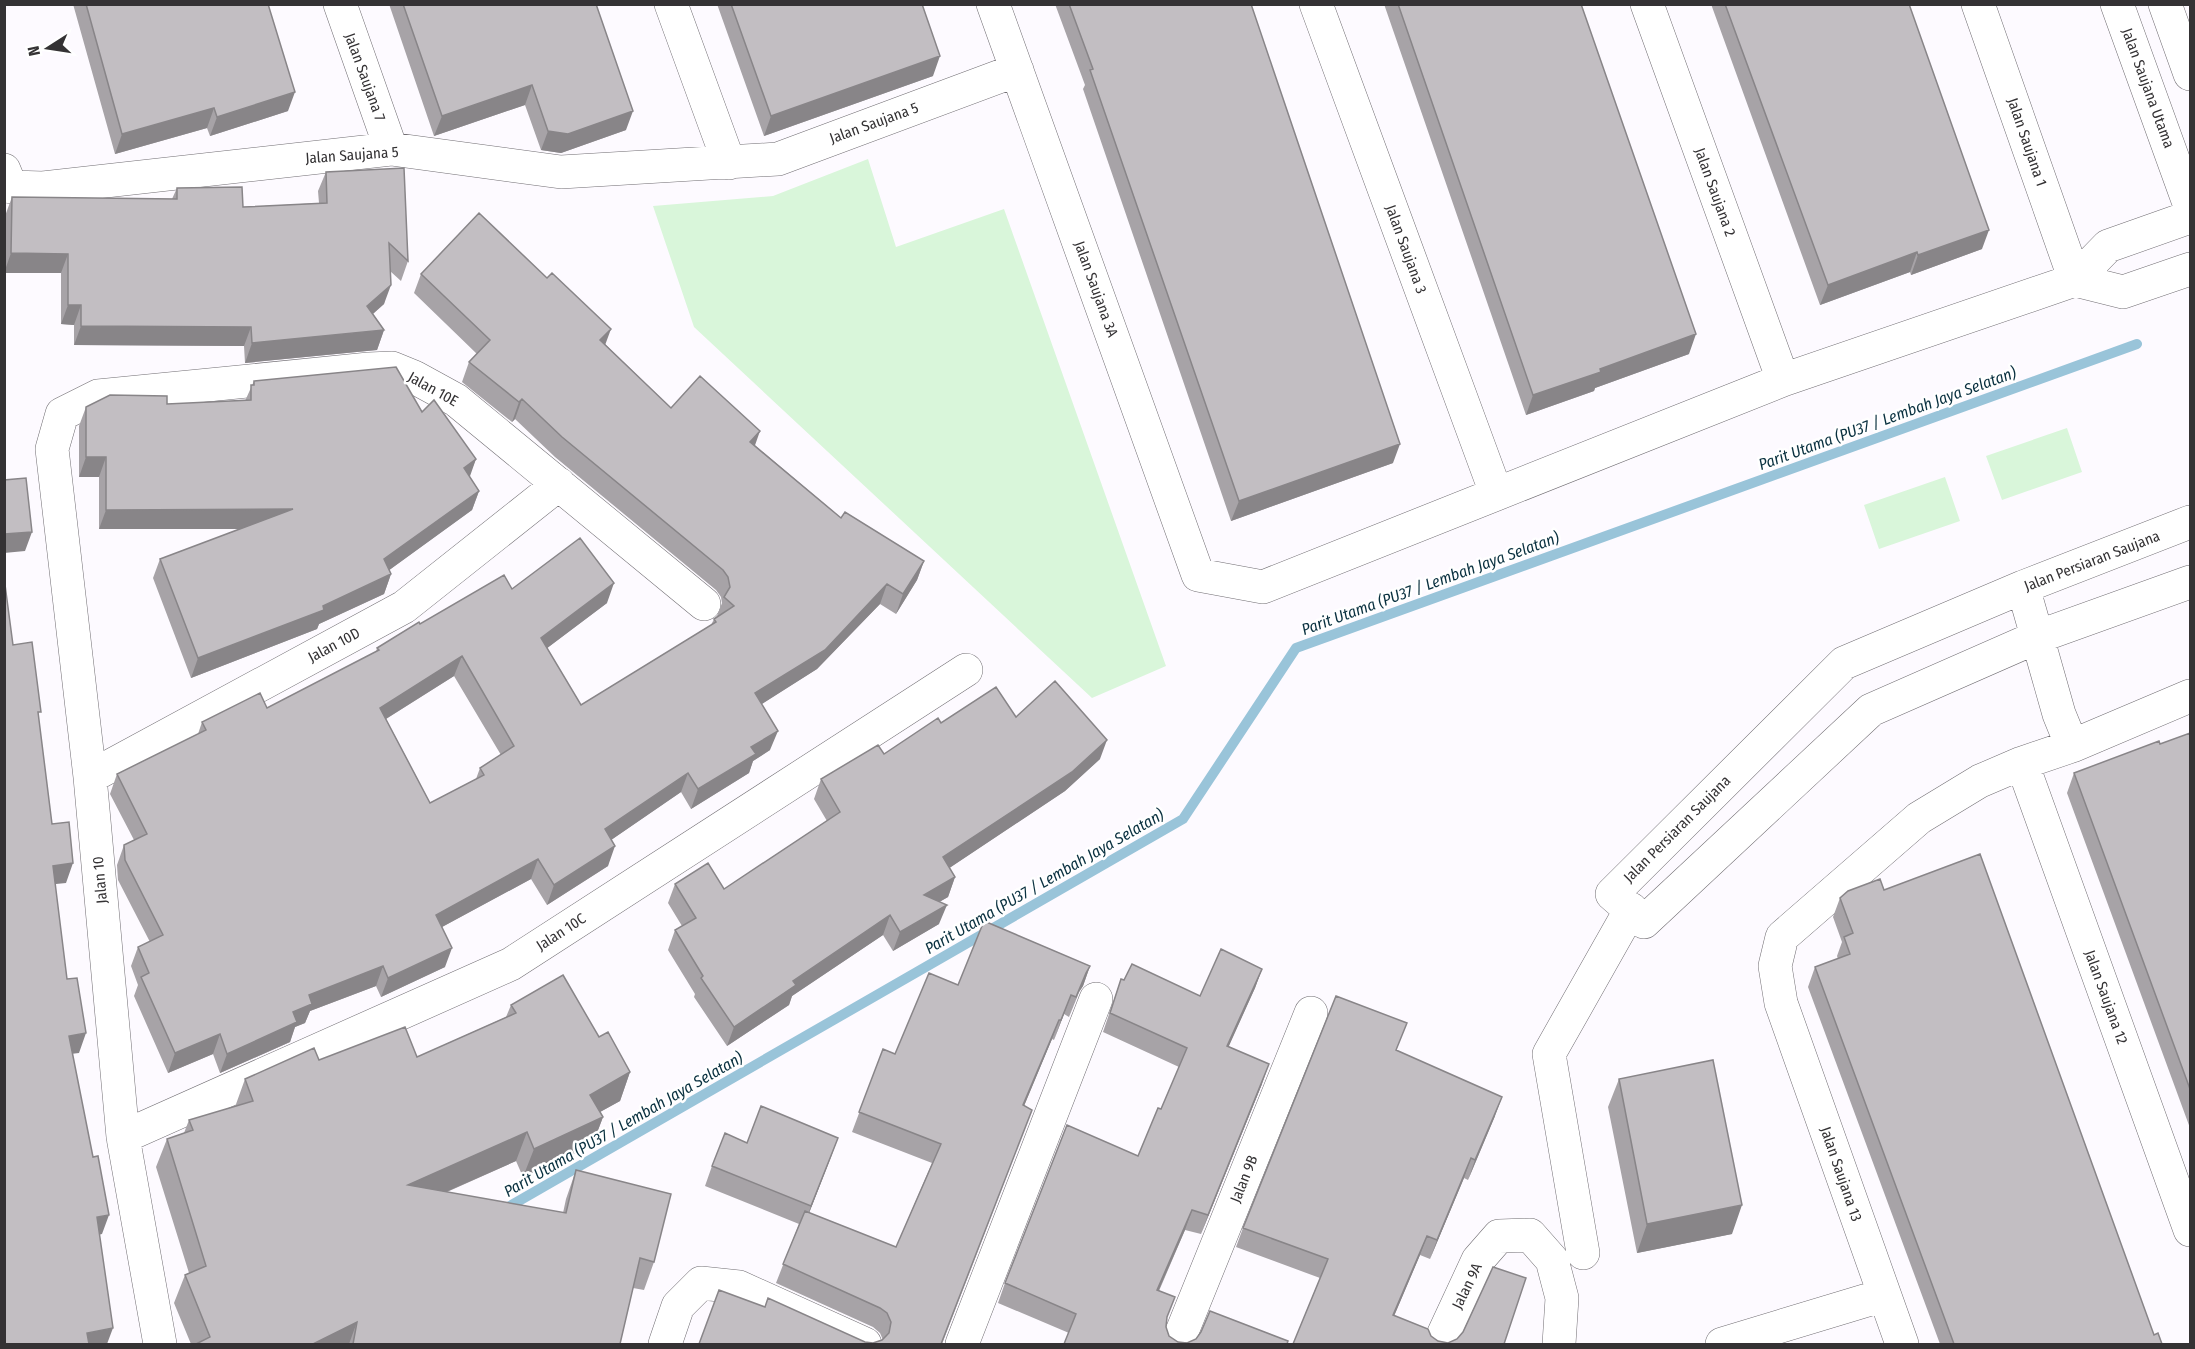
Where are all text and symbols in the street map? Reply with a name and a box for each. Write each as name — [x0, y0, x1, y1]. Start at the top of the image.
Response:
north arrow — [18, 18, 78, 78]
street label: Jalan Saujana Utama — [2118, 26, 2178, 150]
street label: Jalan Saujana 7 — [341, 30, 389, 124]
text: N — [24, 44, 44, 58]
street label: Jalan Saujana 1 — [2003, 95, 2051, 189]
street label: Jalan Saujana 5 — [827, 99, 921, 147]
street label: Jalan Saujana 5 — [305, 143, 399, 167]
street label: Jalan Saujana 2 — [1691, 145, 1740, 239]
street label: Jalan Saujana 3 — [1382, 202, 1430, 296]
street label: Jalan Saujana 3A — [1070, 238, 1122, 340]
water label: Parit Utama (PU37 / Lembah Jaya Selatan) — [1756, 363, 2019, 474]
street label: Jalan 10E — [405, 368, 461, 410]
street label: Jalan Persiaran Saujana — [2022, 527, 2162, 595]
water label: Parit Utama (PU37 / Lembah Jaya Selatan) — [1299, 528, 1562, 639]
street label: Jalan 10D — [305, 624, 363, 666]
street label: Jalan Persiaran Saujana — [1620, 772, 1734, 886]
water label: Parit Utama (PU37 / Lembah Jaya Selatan) — [921, 805, 1167, 958]
street label: Jalan 10 — [89, 855, 111, 905]
street label: Jalan 10C — [533, 909, 589, 955]
street label: Jalan Saujana 12 — [2081, 947, 2132, 1047]
water label: Parit Utama (PU37 / Lembah Jaya Selatan) — [500, 1048, 746, 1201]
street label: Jalan Saujana 13 — [1816, 1124, 1866, 1224]
street label: Jalan 9B — [1226, 1153, 1262, 1205]
street label: Jalan 9A — [1448, 1260, 1486, 1312]

